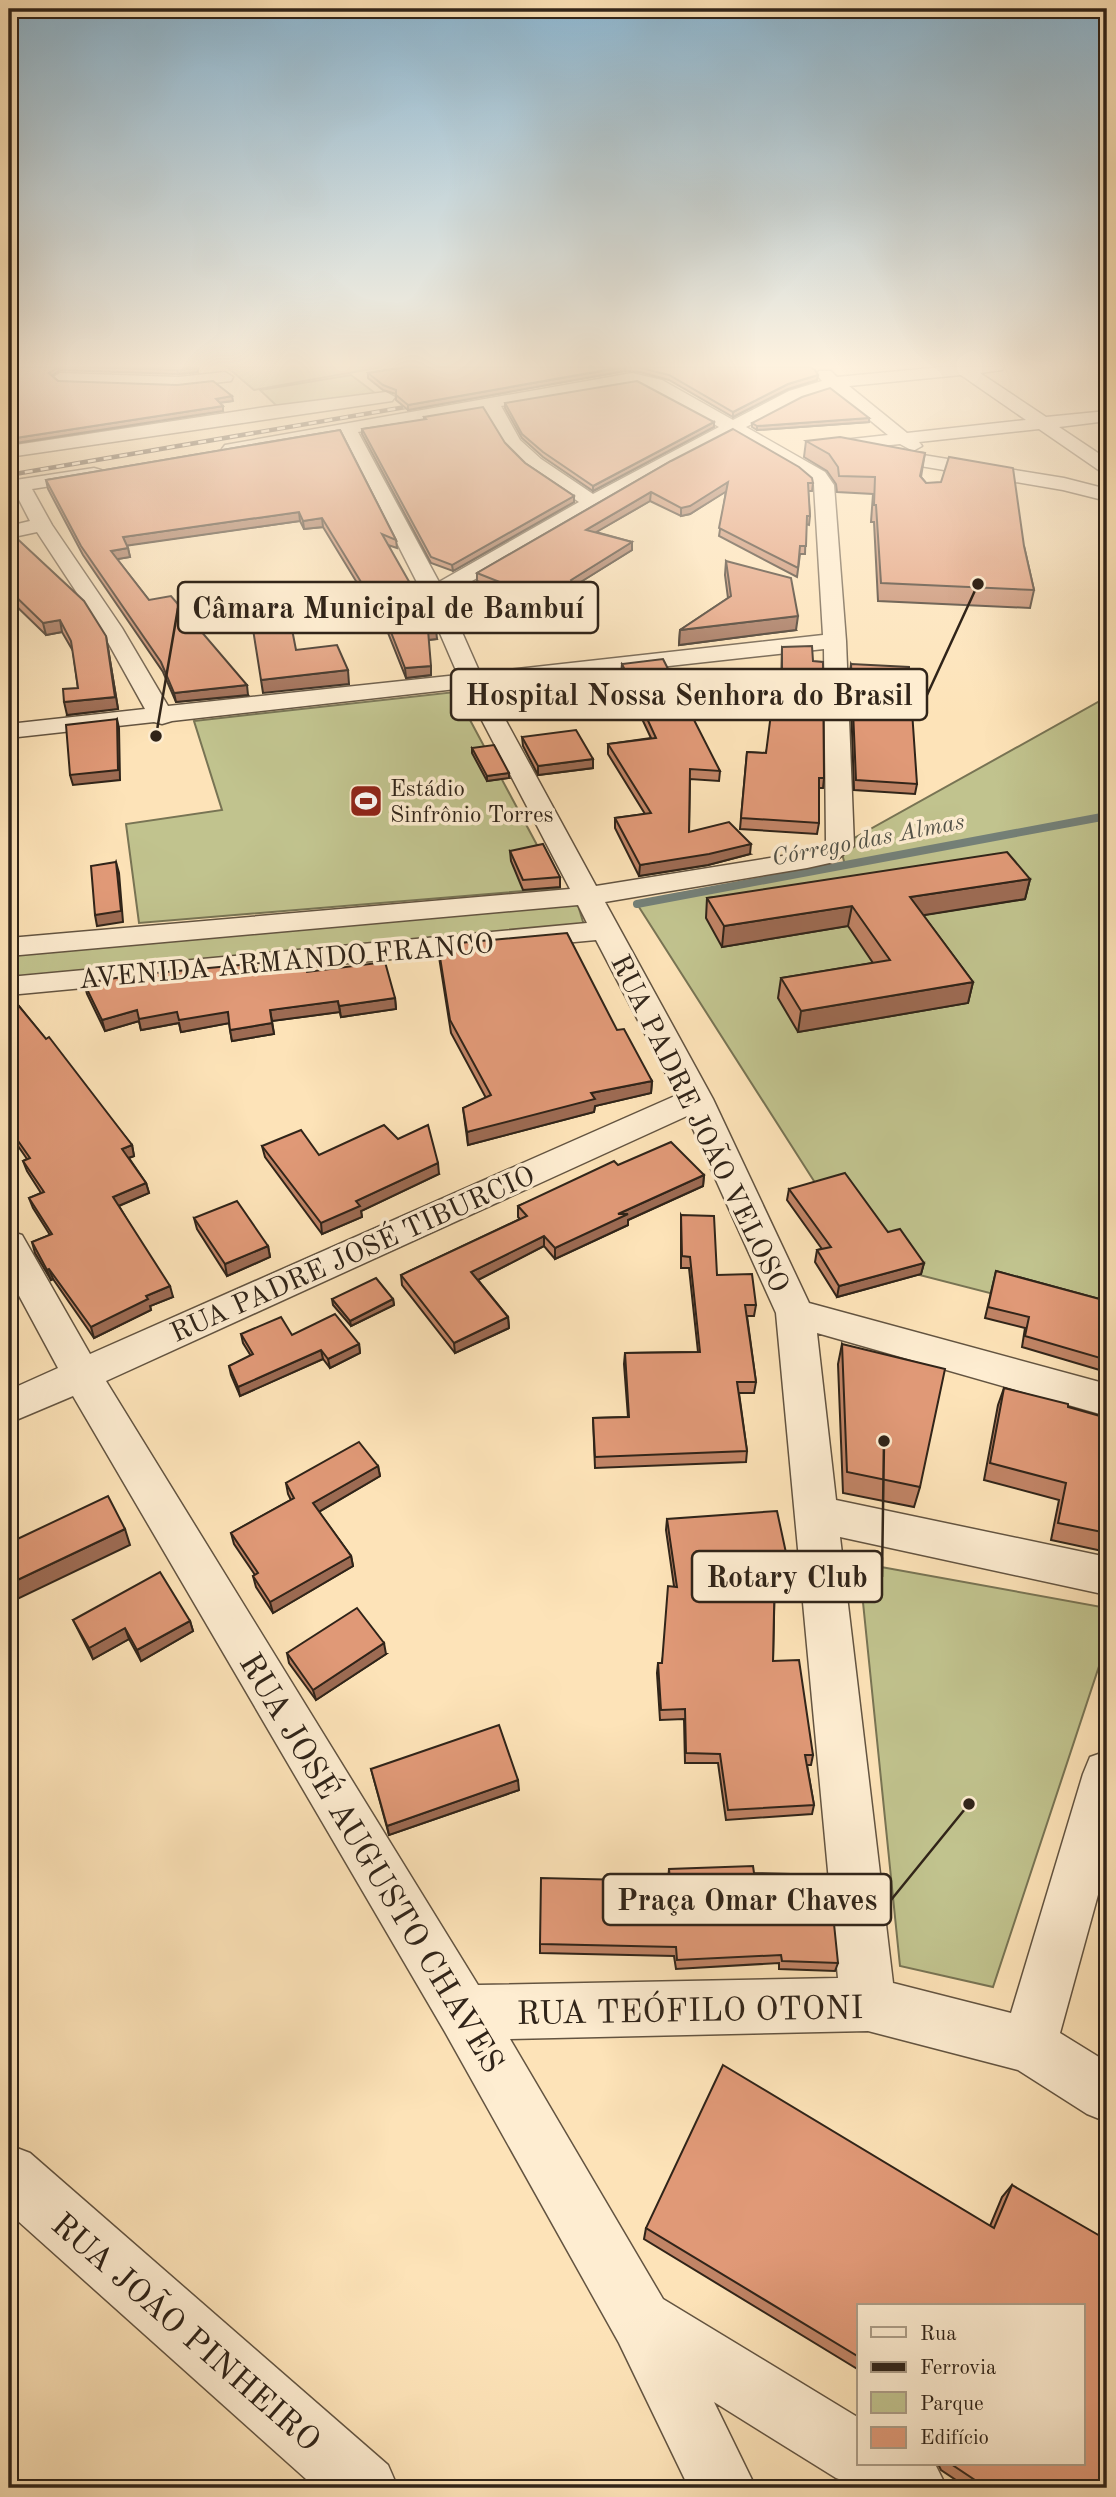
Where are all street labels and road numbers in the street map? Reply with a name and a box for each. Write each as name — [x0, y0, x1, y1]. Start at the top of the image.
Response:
street label: AVENIDA ARMANDO FRANCO — [77, 931, 495, 995]
street label: RUA PADRE JOÃO VELOSO — [604, 949, 797, 1297]
street label: RUA PADRE JOSÉ TIBURCIO — [165, 1158, 539, 1349]
street label: RUA JOSÉ AUGUSTO CHAVES — [232, 1645, 514, 2079]
street label: RUA TEÓFILO OTONI — [516, 1986, 864, 2032]
street label: RUA JOÃO PINHEIRO — [44, 2204, 329, 2459]

